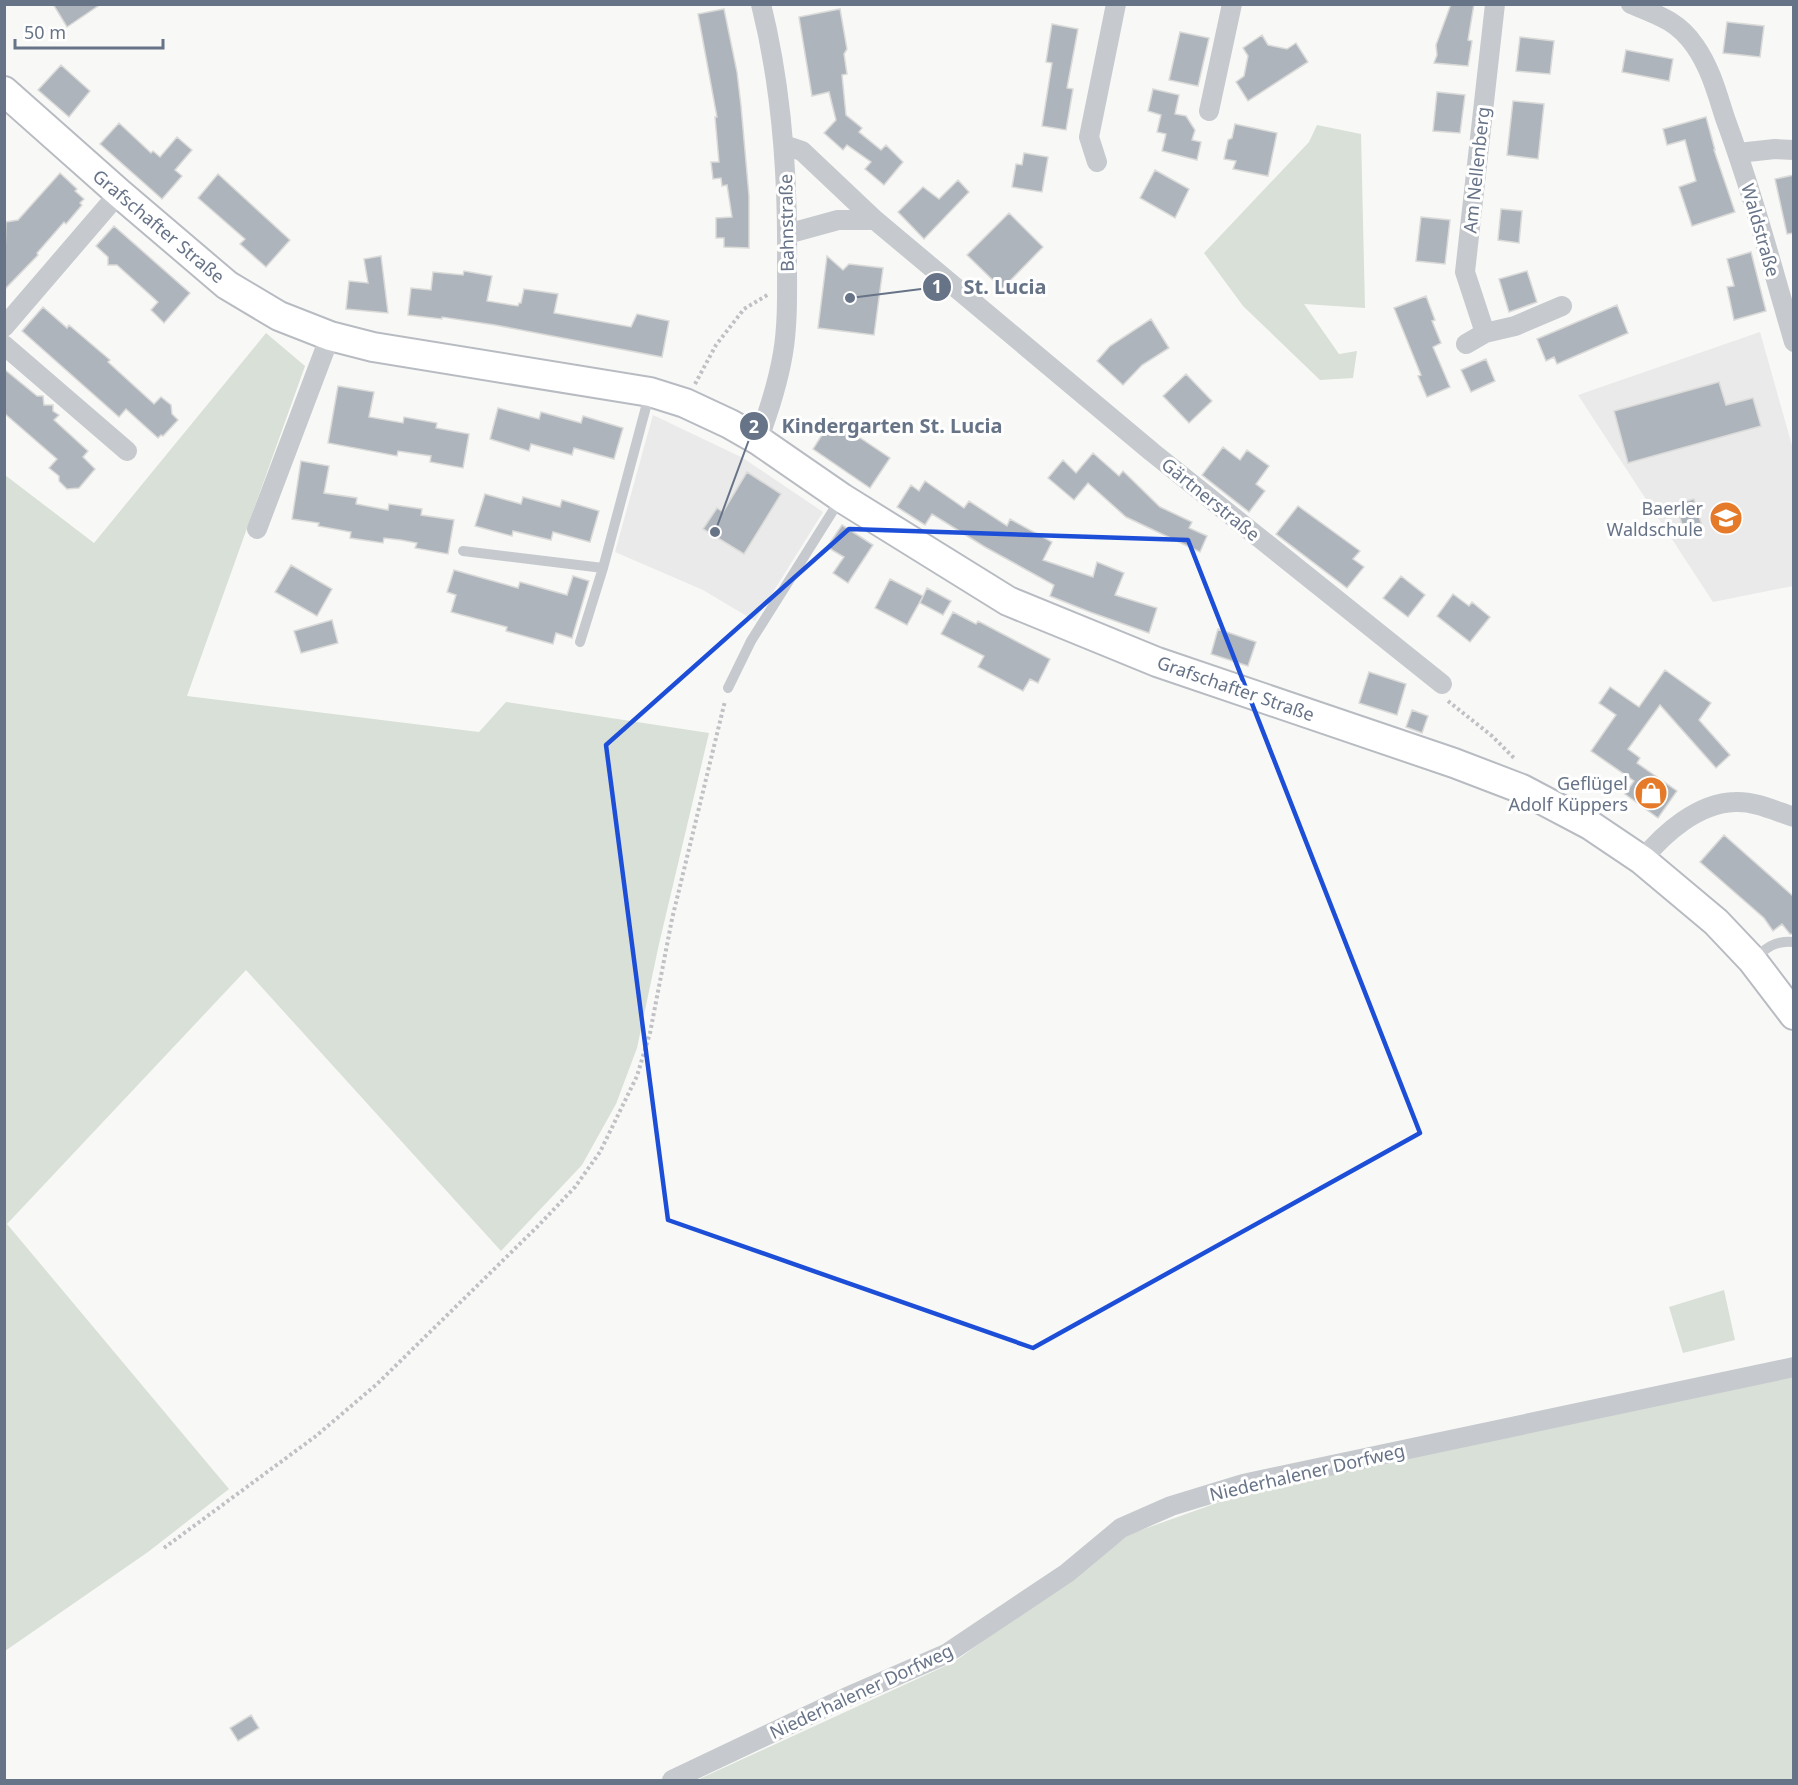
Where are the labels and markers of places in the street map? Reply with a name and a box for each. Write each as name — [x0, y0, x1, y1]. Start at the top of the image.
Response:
callout: St. Lucia — [922, 268, 1059, 306]
callout: Kindergarten St. Lucia — [739, 407, 1014, 445]
place label: Baerler Waldschule — [1607, 496, 1704, 541]
school or university icon: Baerler Waldschule — [1708, 500, 1744, 536]
place label: Geflügel Adolf Küppers — [1508, 771, 1628, 816]
shop icon: Geflügel Adolf Küppers — [1633, 775, 1669, 811]

